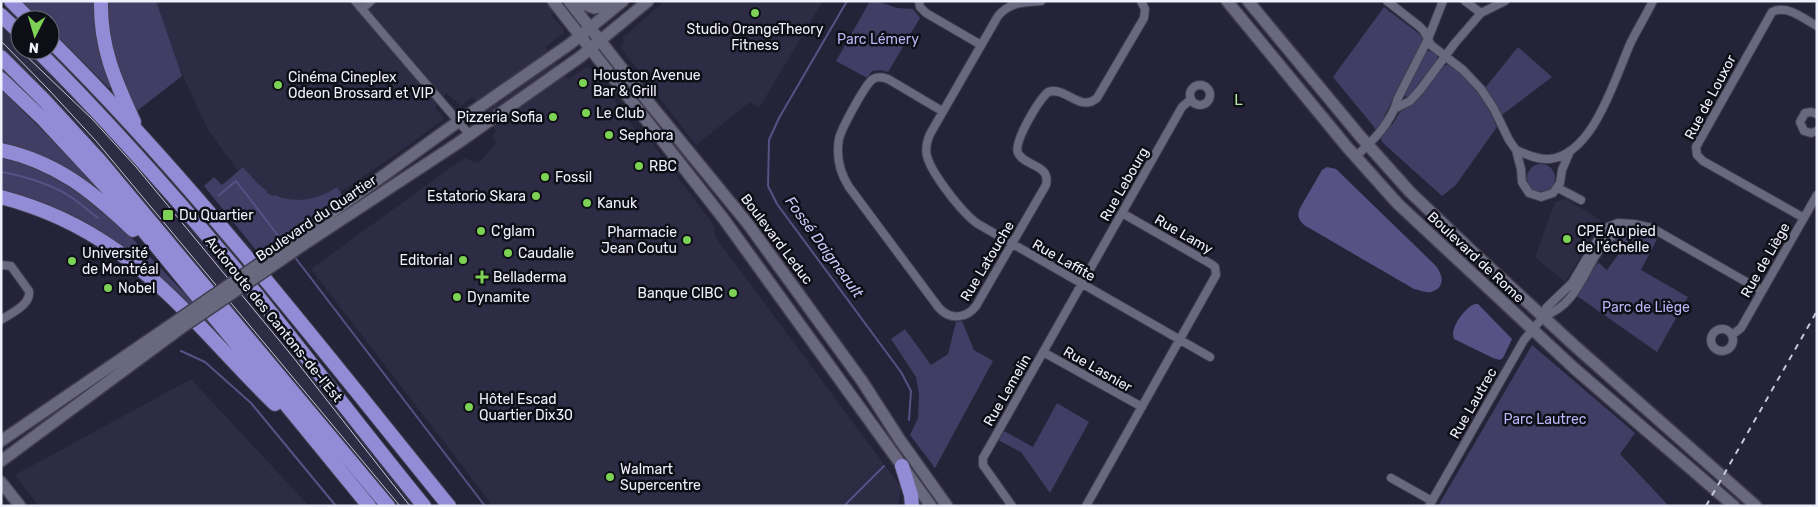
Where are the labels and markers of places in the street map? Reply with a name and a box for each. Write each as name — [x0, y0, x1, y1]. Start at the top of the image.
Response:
marker: Studio OrangeTheory Fitness — [749, 7, 761, 19]
place label: Studio OrangeTheory Fitness — [687, 21, 824, 54]
place label: Houston Avenue Bar & Grill — [593, 67, 701, 100]
place label: Cinéma Cineplex Odeon Brossard et VIP — [288, 69, 433, 102]
marker: Houston Avenue Bar & Grill — [577, 77, 589, 89]
marker: Cinéma Cineplex Odeon Brossard et VIP — [272, 79, 284, 91]
place label: Le Club — [596, 105, 645, 122]
marker: Le Club — [580, 107, 592, 119]
place label: Pizzeria Sofia — [457, 109, 543, 126]
marker: Pizzeria Sofia — [547, 111, 559, 123]
place label: Sephora — [619, 127, 673, 144]
marker: Sephora — [603, 129, 615, 141]
place label: RBC — [649, 158, 677, 175]
marker: RBC — [633, 160, 645, 172]
place label: Fossil — [555, 169, 592, 186]
marker: Fossil — [539, 171, 551, 183]
place label: Estatorio Skara — [427, 188, 526, 205]
marker: Estatorio Skara — [530, 190, 542, 202]
place label: Kanuk — [597, 195, 638, 212]
marker: Kanuk — [581, 197, 593, 209]
place label: Du Quartier — [179, 207, 254, 224]
marker: Du Quartier — [161, 208, 175, 222]
place label: C'glam — [491, 223, 535, 240]
place label: CPE Au pied de l'échelle — [1577, 223, 1656, 256]
place label: Pharmacie Jean Coutu — [601, 224, 677, 257]
marker: C'glam — [475, 225, 487, 237]
marker: CPE Au pied de l'échelle — [1561, 233, 1573, 245]
marker: Pharmacie Jean Coutu — [681, 234, 693, 246]
place label: Université de Montréal — [82, 245, 159, 278]
place label: Caudalie — [518, 245, 574, 262]
marker: Caudalie — [502, 247, 514, 259]
place label: Editorial — [400, 252, 453, 269]
marker: Editorial — [457, 254, 469, 266]
marker: Université de Montréal — [66, 255, 78, 267]
place label: Belladerma — [493, 269, 566, 286]
marker: Belladerma — [475, 270, 489, 284]
place label: Nobel — [118, 280, 155, 297]
marker: Nobel — [102, 282, 114, 294]
place label: Banque CIBC — [638, 285, 723, 302]
marker: Banque CIBC — [727, 287, 739, 299]
place label: Dynamite — [467, 289, 530, 306]
marker: Dynamite — [451, 291, 463, 303]
place label: Hôtel Escad Quartier Dix30 — [479, 391, 573, 424]
marker: Hôtel Escad Quartier Dix30 — [463, 401, 475, 413]
place label: Walmart Supercentre — [620, 461, 701, 494]
marker: Walmart Supercentre — [604, 471, 616, 483]

